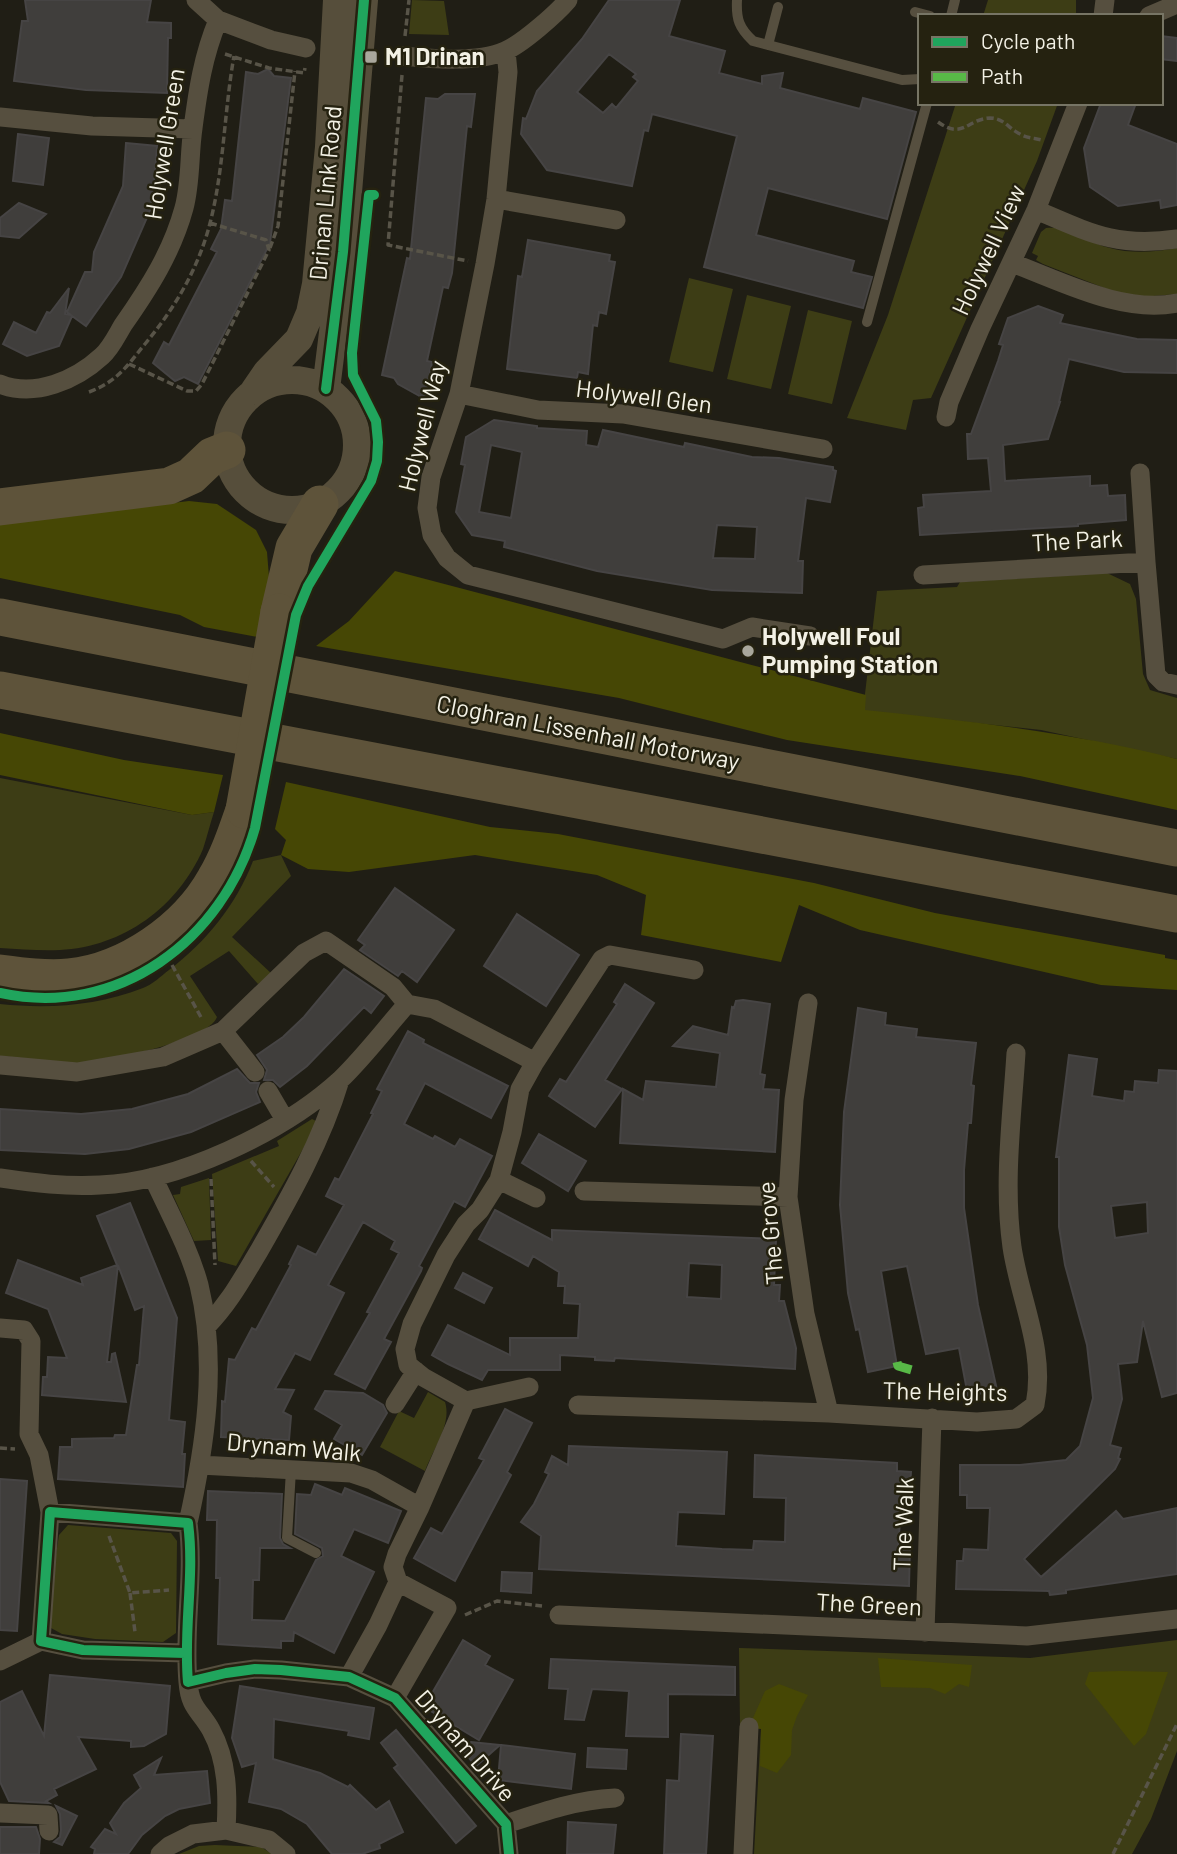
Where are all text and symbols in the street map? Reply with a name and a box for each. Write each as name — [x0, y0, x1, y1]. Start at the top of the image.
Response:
legend — [918, 14, 1163, 105]
text: Cycle path — [981, 28, 1075, 53]
place label: M1 Drinan — [385, 41, 485, 70]
marker: M1 Drinan — [363, 49, 379, 65]
text: Path — [981, 63, 1023, 88]
street label: Holywell Green — [137, 66, 190, 221]
street label: Drinan Link Road — [302, 104, 347, 281]
street label: Holywell View — [945, 179, 1031, 319]
street label: Holywell Way — [391, 357, 452, 494]
street label: Holywell Glen — [574, 373, 714, 418]
street label: The Park — [1031, 523, 1123, 556]
place label: Holywell Foul Pumping Station — [762, 621, 938, 678]
marker: Holywell Foul Pumping Station — [740, 643, 756, 659]
street label: Cloghran Lissenhall Motorway — [434, 688, 742, 775]
street label: The Grove — [751, 1180, 788, 1286]
street label: The Heights — [882, 1375, 1008, 1406]
street label: Drynam Walk — [226, 1426, 363, 1467]
street label: The Walk — [886, 1477, 919, 1571]
street label: The Green — [815, 1586, 923, 1621]
street label: Drynam Drive — [410, 1683, 523, 1807]

